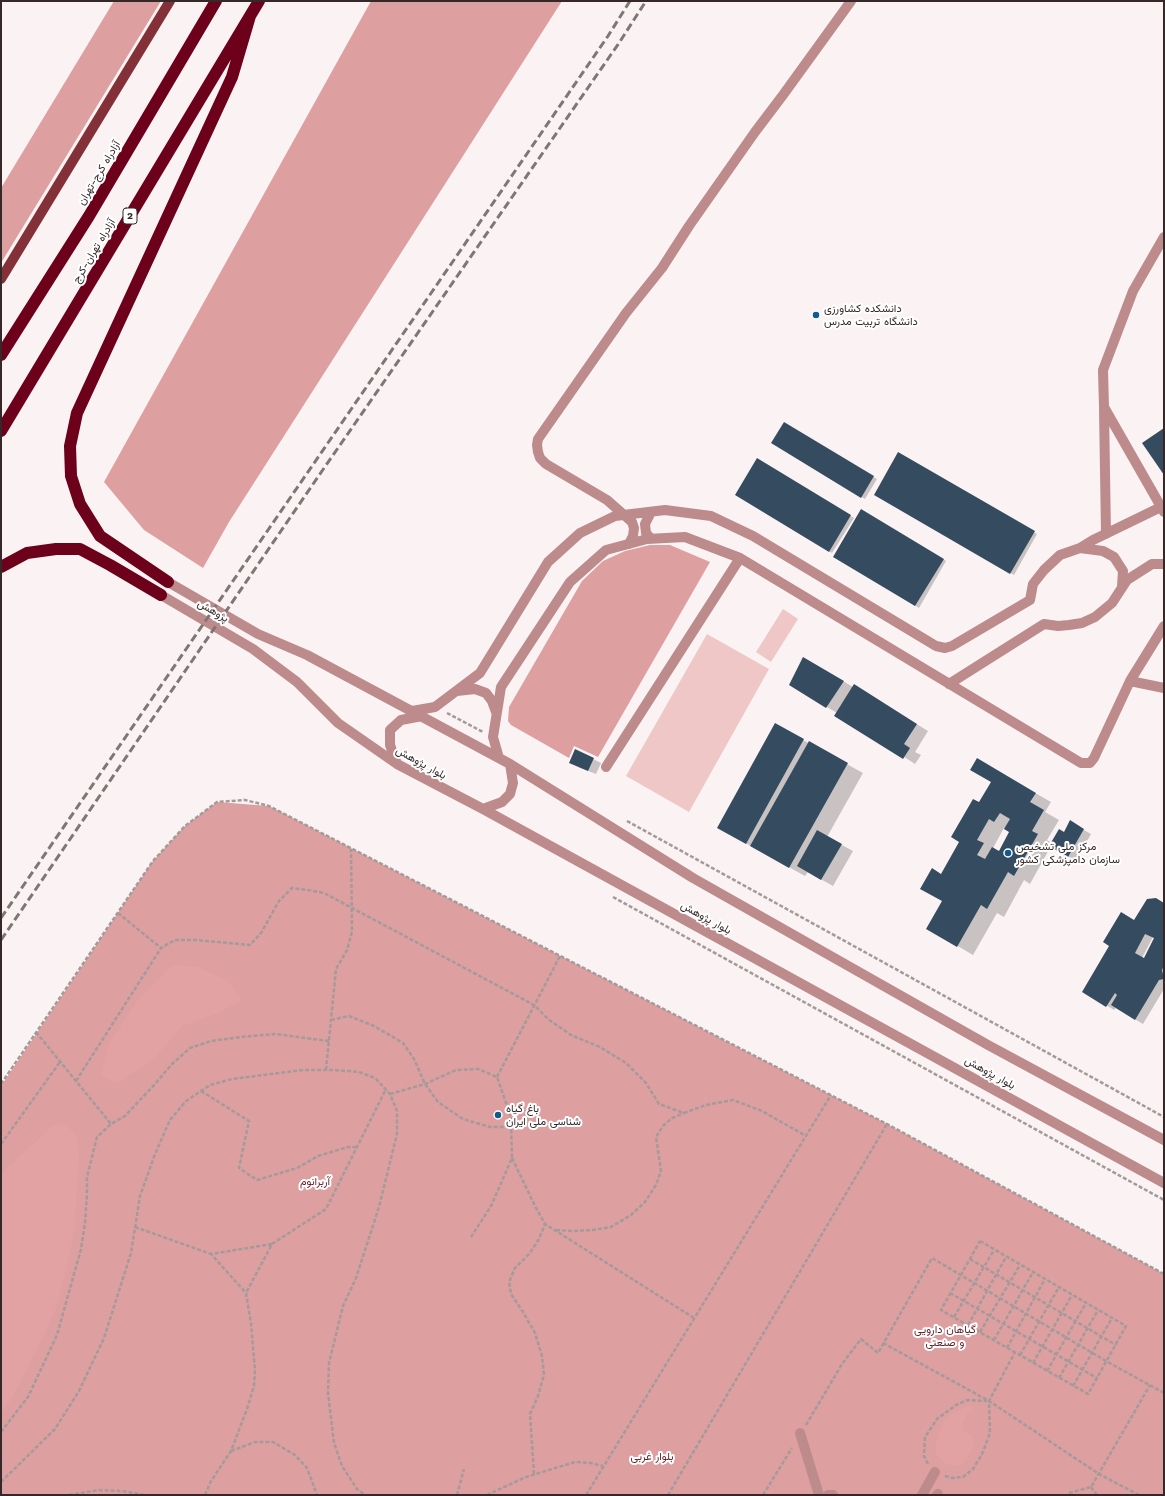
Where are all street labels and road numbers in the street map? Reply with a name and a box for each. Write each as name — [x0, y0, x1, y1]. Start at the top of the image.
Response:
street label: آزادراه کرج-تهران — [75, 139, 123, 207]
road number: 2 — [123, 208, 137, 224]
street label: آزادراه تهران-کرج — [70, 217, 118, 285]
street label: پژوهش — [195, 597, 231, 625]
street label: بلوار پژوهش — [393, 744, 449, 782]
street label: بلوار پژوهش — [678, 899, 734, 937]
street label: بلوار پژوهش — [962, 1054, 1018, 1092]

